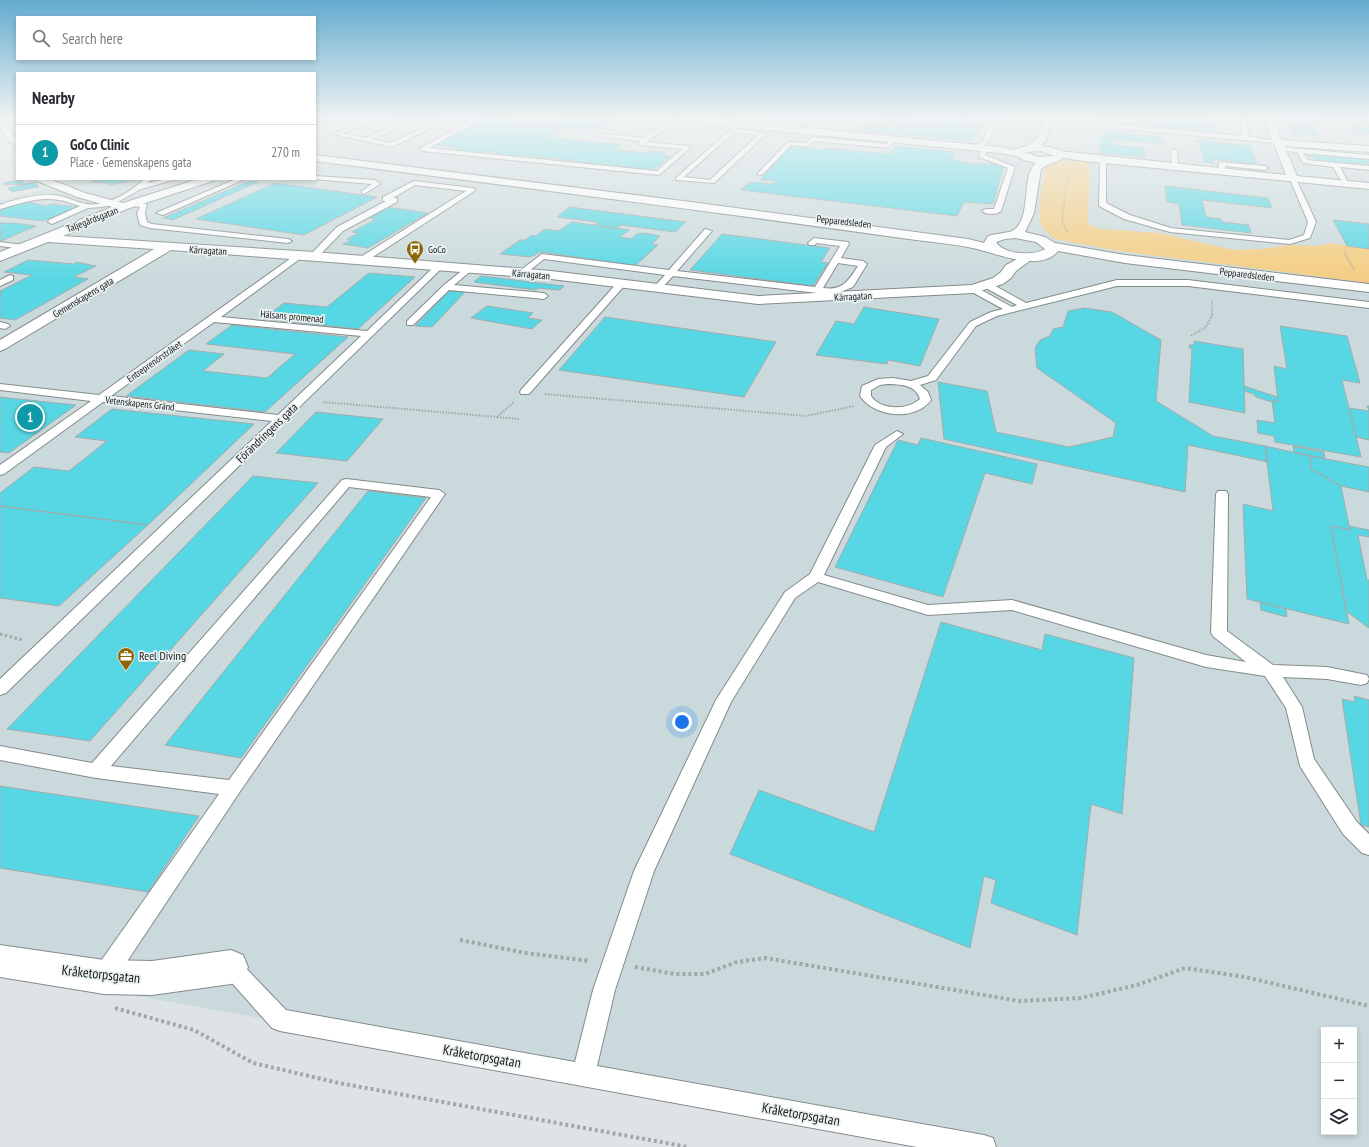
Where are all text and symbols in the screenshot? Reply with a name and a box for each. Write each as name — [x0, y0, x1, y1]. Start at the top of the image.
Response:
search box — [16, 16, 316, 60]
icon: search — [30, 27, 52, 49]
text: Search here — [62, 29, 123, 48]
text: Nearby — [32, 87, 75, 109]
text: GoCo Clinic — [70, 135, 129, 154]
text: 1 — [42, 144, 48, 161]
text: 270 m — [271, 144, 300, 161]
text: Place · Gemenskapens gata — [70, 154, 192, 171]
street label: Taljegårdsgatan — [64, 204, 120, 235]
street label: Pepparedsleden — [816, 212, 872, 231]
bus stop icon: GoCo — [405, 239, 425, 264]
street label: Kärragatan — [189, 243, 227, 258]
place label: GoCo — [428, 243, 446, 256]
street label: Pepparedsleden — [1219, 265, 1275, 284]
street label: Kärragatan — [512, 266, 550, 283]
street label: Gemenskapens gata — [50, 274, 116, 321]
street label: Kärragatan — [834, 289, 872, 304]
street label: Hälsans promenad — [260, 307, 324, 326]
street label: Entreprenörstråket — [124, 337, 185, 385]
street label: Vetenskapens Gränd — [104, 393, 175, 414]
street label: Förändringens gata — [233, 399, 301, 466]
pin: 1 — [17, 402, 43, 432]
office icon: Reel Diving — [116, 646, 136, 671]
place label: Reel Diving — [139, 648, 186, 663]
your location — [672, 712, 692, 732]
street label: Kråketorpsgatan — [61, 961, 141, 987]
map controls — [1321, 1027, 1357, 1135]
button: + — [1321, 1027, 1357, 1063]
street label: Kråketorpsgatan — [442, 1040, 522, 1072]
button: − — [1321, 1063, 1357, 1099]
street label: Kråketorpsgatan — [761, 1098, 841, 1130]
button: layers — [1321, 1099, 1357, 1135]

